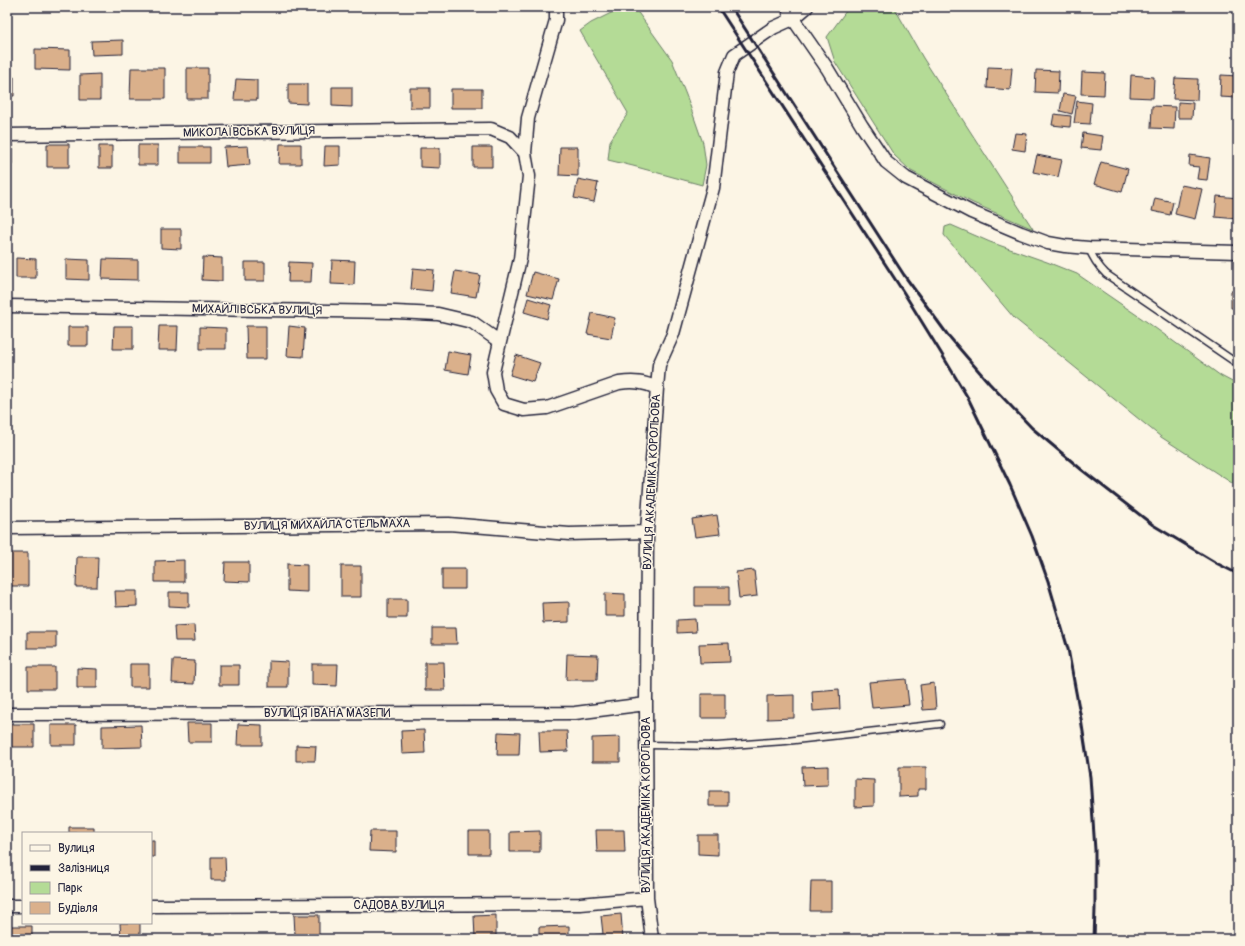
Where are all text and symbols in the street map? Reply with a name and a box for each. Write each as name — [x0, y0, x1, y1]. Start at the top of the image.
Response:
street label: МИКОЛАЇВСЬКА ВУЛИЦЯ — [183, 122, 315, 141]
street label: МИХАЙЛІВСЬКА ВУЛИЦЯ — [192, 301, 322, 319]
street label: ВУЛИЦЯ АКАДЕМІКА КОРОЛЬОВА — [640, 393, 664, 570]
street label: ВУЛИЦЯ МИХАЙЛА СТЕЛЬМАХА — [244, 516, 411, 534]
street label: ВУЛИЦЯ ІВАНА МАЗЕПИ — [264, 706, 390, 721]
street label: ВУЛИЦЯ АКАДЕМІКА КОРОЛЬОВА — [639, 717, 654, 893]
legend — [22, 832, 152, 924]
text: Вулиця — [58, 841, 95, 856]
text: Залізниця — [58, 861, 110, 876]
text: Парк — [58, 881, 83, 896]
street label: САДОВА ВУЛИЦЯ — [353, 898, 445, 913]
text: Будівля — [58, 901, 98, 916]

